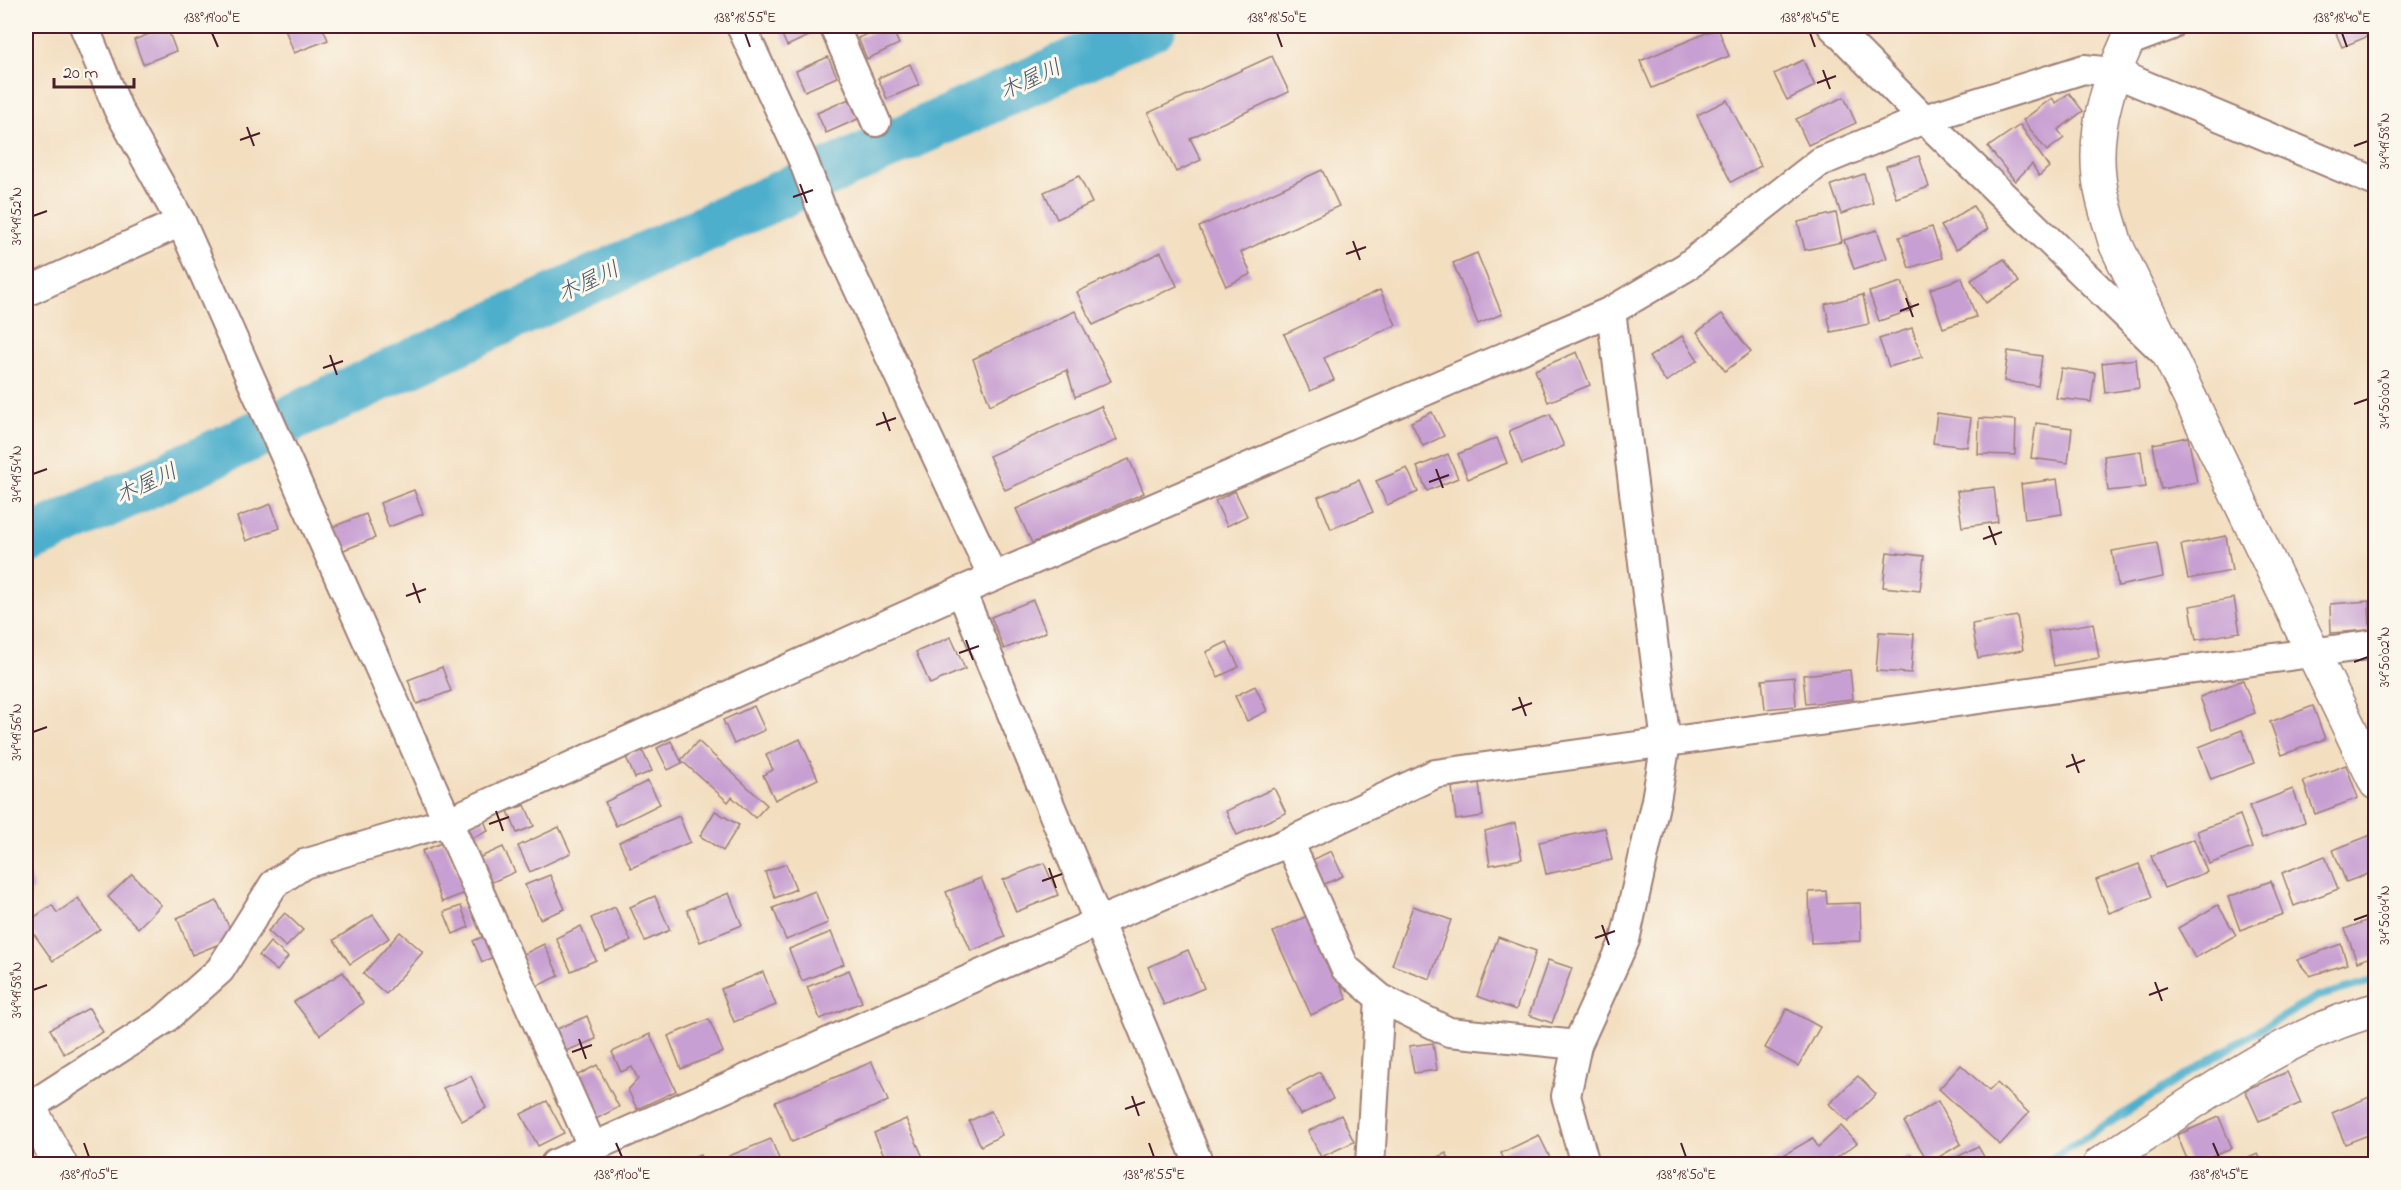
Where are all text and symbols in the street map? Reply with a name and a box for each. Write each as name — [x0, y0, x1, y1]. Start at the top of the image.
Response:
text: 138°19'00"E — [183, 7, 241, 29]
text: 138°18'55"E — [714, 7, 776, 29]
text: 138°18'50"E — [1247, 7, 1307, 29]
text: 138°18'45"E — [1780, 7, 1840, 29]
text: 138°18'40"E — [2313, 7, 2371, 29]
scale bar — [54, 51, 134, 89]
water label: 木屋川 — [994, 53, 1068, 109]
text: 20 m — [63, 61, 98, 87]
text: 34°49'58"N — [2374, 113, 2396, 169]
text: 34°49'52"N — [6, 187, 28, 245]
water label: 木屋川 — [552, 255, 626, 311]
text: 34°50'00"N — [2374, 369, 2396, 429]
text: 34°49'54"N — [6, 445, 28, 503]
water label: 木屋川 — [110, 457, 184, 513]
text: 34°50'02"N — [2374, 627, 2396, 687]
text: 34°49'56"N — [6, 703, 28, 761]
text: 34°50'04"N — [2374, 885, 2396, 945]
text: 34°49'58"N — [6, 962, 28, 1018]
text: 138°19'05"E — [59, 1164, 119, 1186]
text: 138°19'00"E — [593, 1164, 651, 1186]
text: 138°18'55"E — [1123, 1164, 1185, 1186]
text: 138°18'50"E — [1656, 1164, 1716, 1186]
text: 138°18'45"E — [2189, 1164, 2249, 1186]

